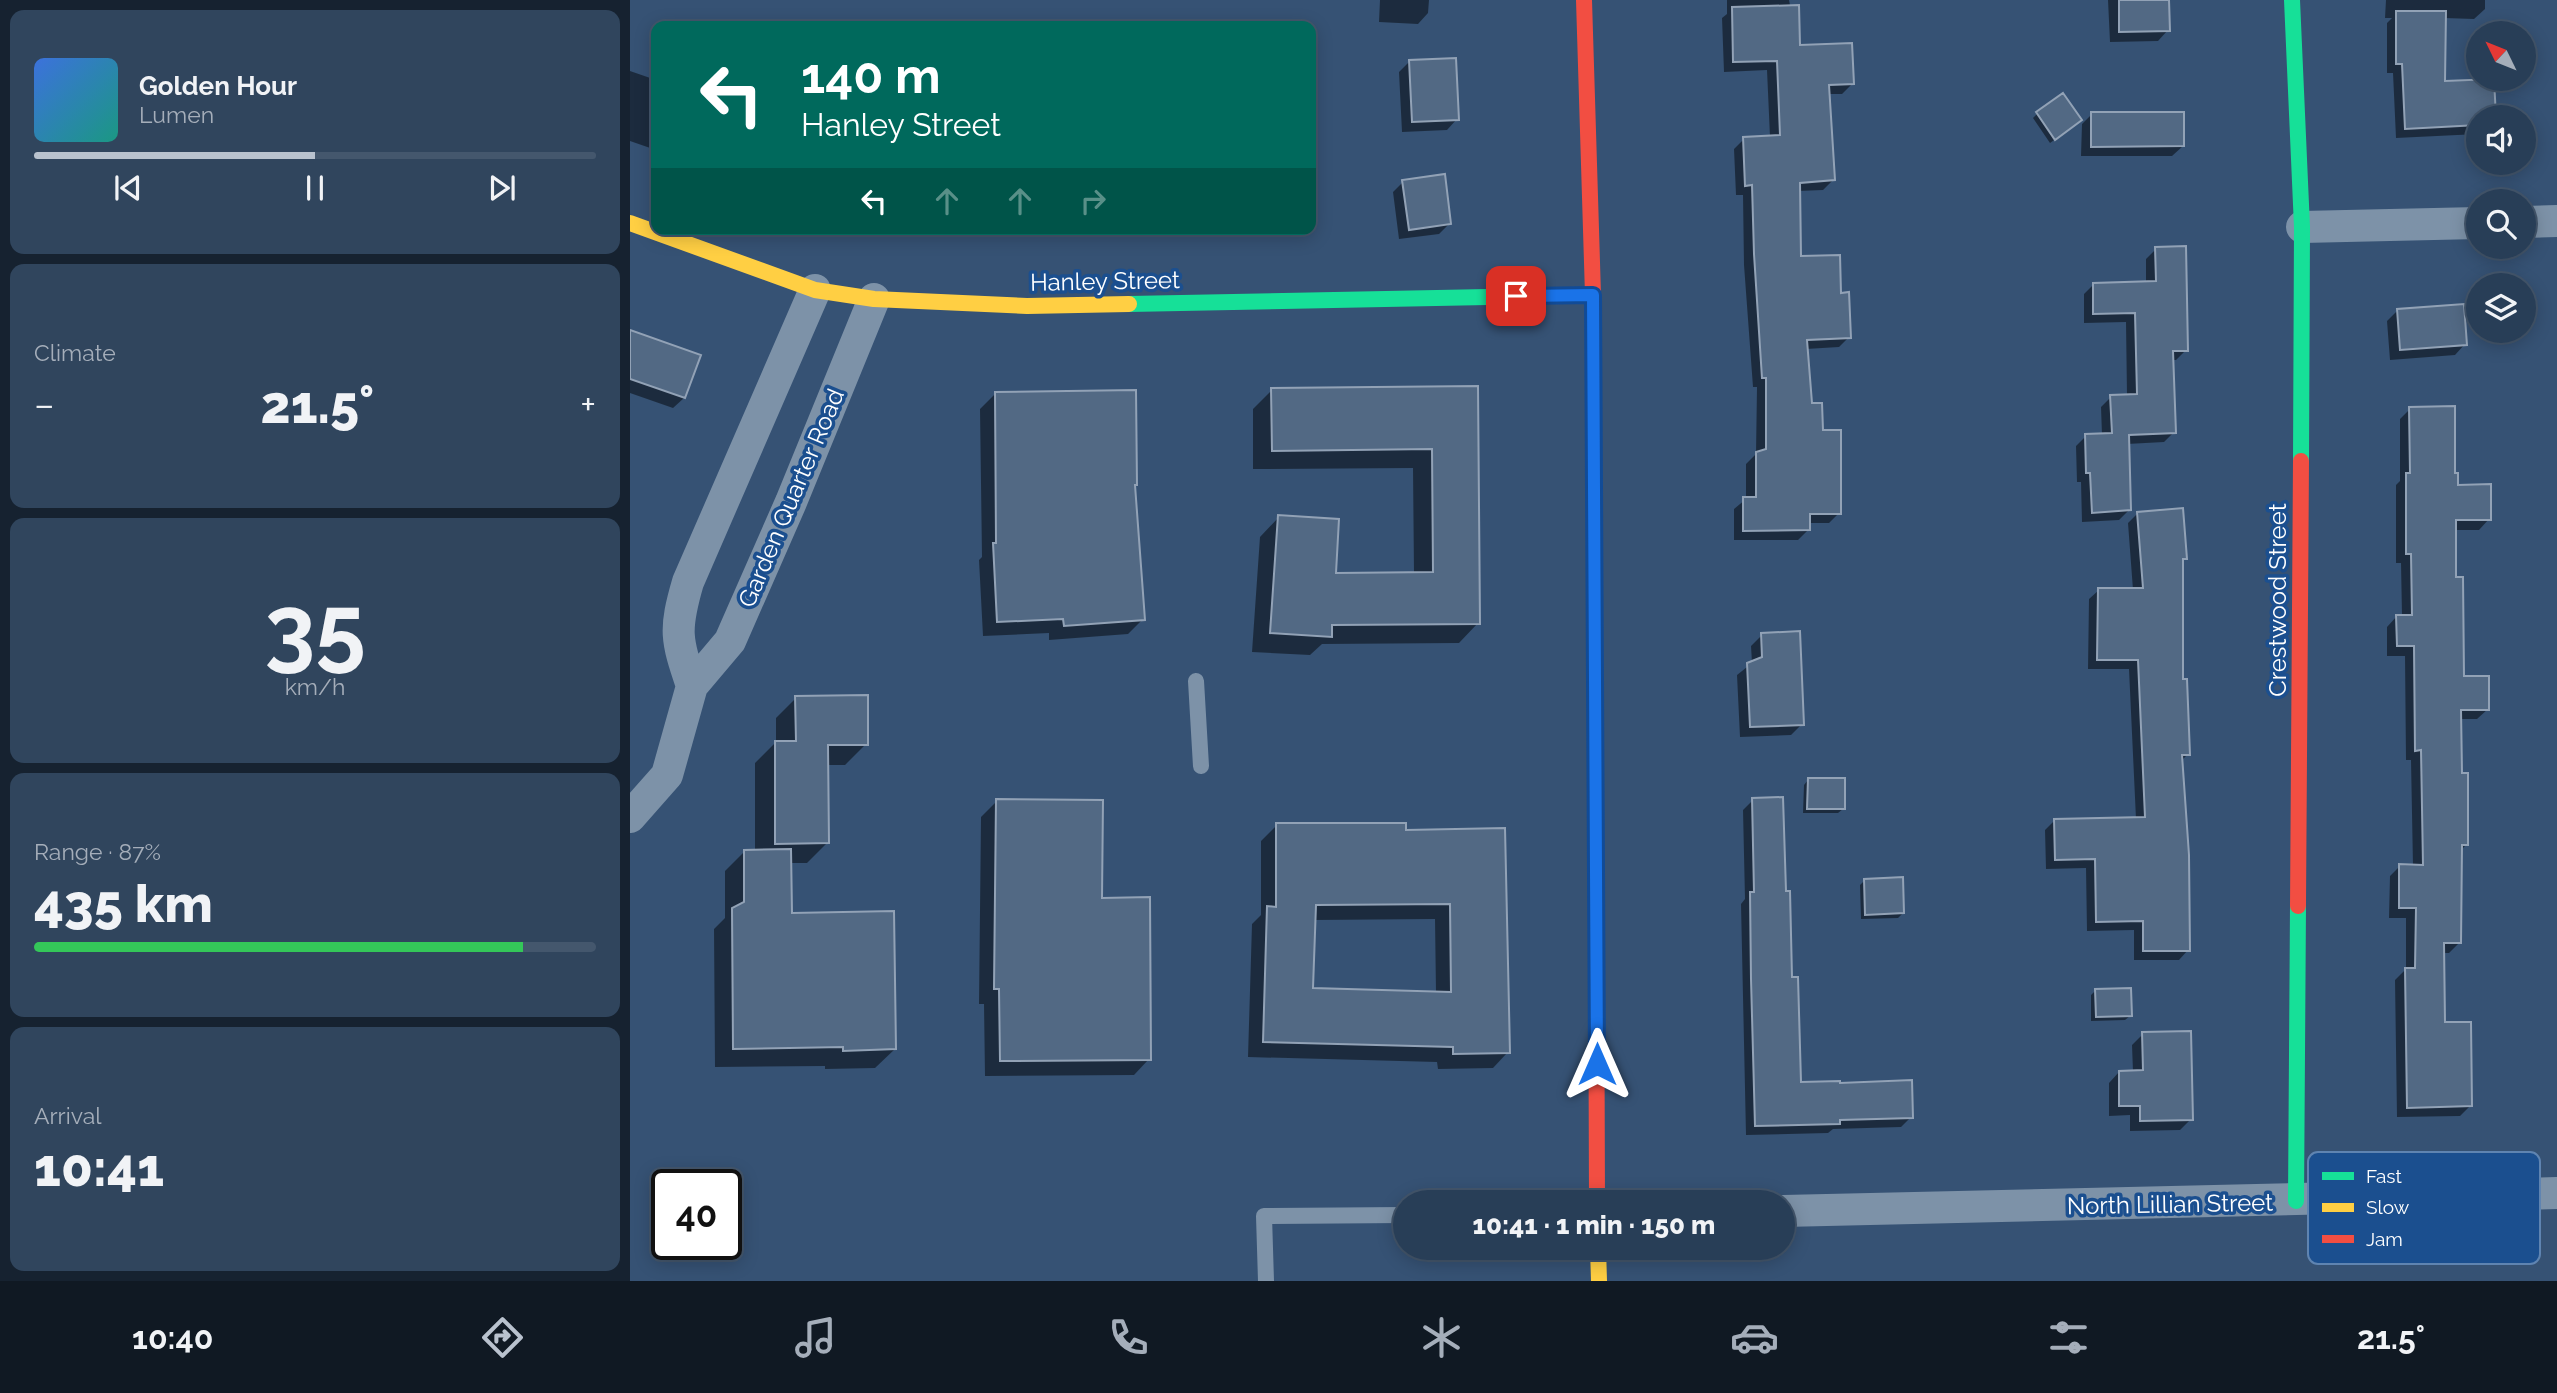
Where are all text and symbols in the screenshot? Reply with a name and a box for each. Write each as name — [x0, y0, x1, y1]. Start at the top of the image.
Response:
north arrow — [2466, 21, 2536, 91]
map controls — [2466, 21, 2536, 343]
text: 140 m — [801, 47, 941, 104]
icon: left — [686, 49, 777, 140]
text: Golden Hour — [139, 71, 297, 101]
text: Lumen — [139, 101, 214, 128]
button: sound — [2466, 105, 2536, 175]
text: Hanley Street — [801, 106, 1001, 143]
icon: previous — [109, 169, 147, 207]
icon: pause — [296, 169, 334, 207]
icon: next — [483, 169, 521, 207]
icon: left — [855, 182, 893, 220]
icon: ahead — [928, 182, 966, 220]
icon: ahead — [1001, 182, 1039, 220]
icon: right — [1074, 182, 1112, 220]
button: search — [2466, 189, 2536, 259]
street label: Hanley Street — [1030, 265, 1180, 297]
pin — [1486, 266, 1546, 326]
button: layers — [2466, 273, 2536, 343]
icon: arrive — [1497, 277, 1535, 315]
text: Climate — [34, 339, 116, 366]
text: 21.5° — [260, 374, 374, 435]
text: − — [34, 382, 54, 427]
text: + — [580, 382, 596, 427]
street label: Garden Quarter Road — [732, 384, 850, 612]
street label: Crestwood Street — [2263, 503, 2292, 697]
text: 35 — [264, 574, 366, 681]
text: km/h — [285, 673, 345, 700]
text: Range · 87% — [34, 838, 161, 865]
text: 435 km — [34, 873, 213, 934]
position arrow — [1560, 1027, 1634, 1101]
text: Arrival — [34, 1102, 101, 1129]
text: 10:41 — [34, 1137, 164, 1198]
legend — [2308, 1152, 2540, 1264]
text: Fast — [2366, 1165, 2402, 1187]
speed limit sign: 40 — [651, 1169, 742, 1260]
street label: North Lillian Street — [2067, 1188, 2273, 1220]
text: Slow — [2366, 1196, 2410, 1218]
text: 10:41 · 1 min · 150 m — [1473, 1210, 1715, 1240]
text: Jam — [2366, 1228, 2403, 1250]
icon: directions — [478, 1313, 527, 1362]
icon: music — [791, 1313, 840, 1362]
icon: phone — [1104, 1313, 1153, 1362]
icon: climate — [1417, 1313, 1466, 1362]
icon: car — [1730, 1313, 1779, 1362]
icon: filters — [2044, 1313, 2093, 1362]
text: 10:40 — [132, 1319, 213, 1356]
text: 21.5° — [2357, 1319, 2425, 1356]

